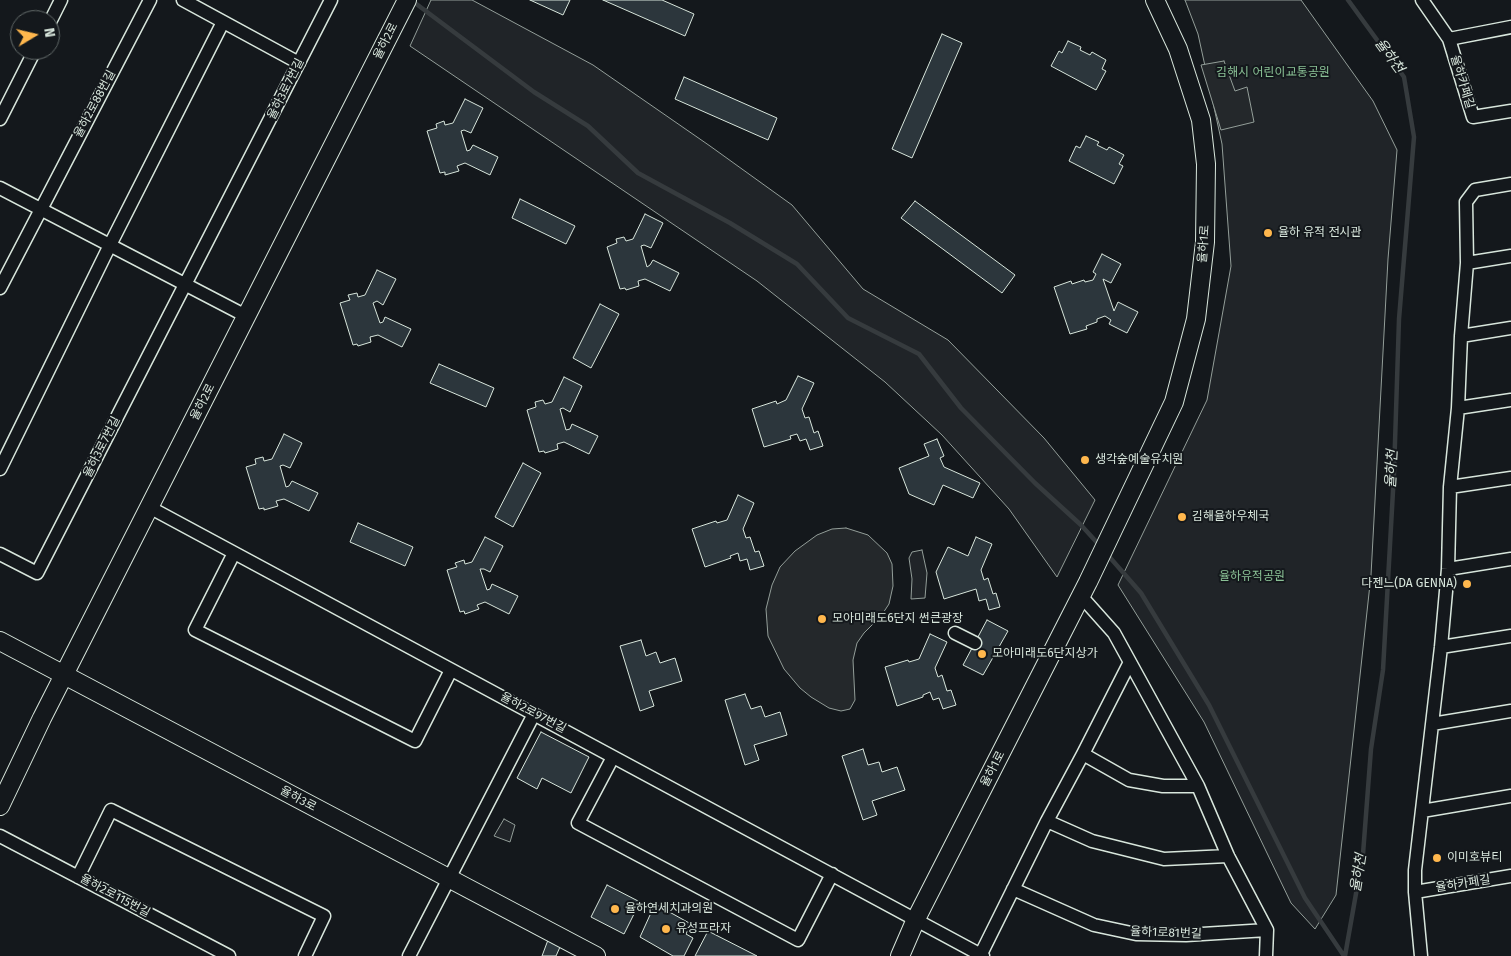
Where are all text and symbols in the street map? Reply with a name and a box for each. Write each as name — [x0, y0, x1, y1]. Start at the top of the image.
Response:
north arrow — [10, 10, 60, 60]
street label: 율하2로 — [371, 20, 401, 62]
text: N — [40, 27, 58, 39]
water label: 율하천 — [1371, 35, 1407, 77]
street label: 율하카페길 — [1447, 54, 1477, 110]
street label: 율하3로7번길 — [264, 56, 308, 122]
park label: 김해시 어린이교통공원 — [1216, 66, 1330, 80]
street label: 율하2로88번길 — [71, 68, 119, 140]
street label: 율하1로 — [1195, 224, 1213, 264]
place label: 율하 유적 전시관 — [1278, 226, 1362, 240]
marker: 율하 유적 전시관 — [1262, 227, 1274, 239]
street label: 율하2로 — [188, 381, 218, 423]
street label: 율하3로7번길 — [80, 414, 124, 480]
water label: 율하천 — [1383, 449, 1401, 489]
place label: 생각숲예술유치원 — [1095, 453, 1183, 467]
marker: 생각숲예술유치원 — [1079, 454, 1091, 466]
place label: 김해율하우체국 — [1192, 510, 1269, 524]
marker: 김해율하우체국 — [1176, 511, 1188, 523]
park label: 율하유적공원 — [1219, 570, 1285, 584]
place label: 다젠느(DA GENNA) — [1361, 577, 1457, 591]
marker: 다젠느(DA GENNA) — [1461, 578, 1473, 590]
place label: 모아미래도6단지 썬큰광장 — [832, 612, 963, 626]
marker: 모아미래도6단지 썬큰광장 — [816, 613, 828, 625]
place label: 모아미래도6단지상가 — [992, 647, 1098, 661]
marker: 모아미래도6단지상가 — [976, 648, 988, 660]
street label: 율하2로97번길 — [498, 690, 568, 736]
street label: 율하1로 — [978, 749, 1008, 789]
street label: 율하3로 — [277, 783, 319, 815]
place label: 이미호뷰티 — [1447, 851, 1502, 865]
marker: 이미호뷰티 — [1431, 852, 1443, 864]
water label: 율하천 — [1348, 853, 1370, 893]
street label: 율하2로115번길 — [77, 871, 153, 921]
street label: 율하카페길 — [1435, 873, 1491, 895]
place label: 율하연세치과의원 — [625, 902, 713, 916]
marker: 율하연세치과의원 — [609, 903, 621, 915]
place label: 유성프라자 — [676, 922, 731, 936]
marker: 유성프라자 — [660, 923, 672, 935]
street label: 율하1로81번길 — [1130, 925, 1202, 941]

